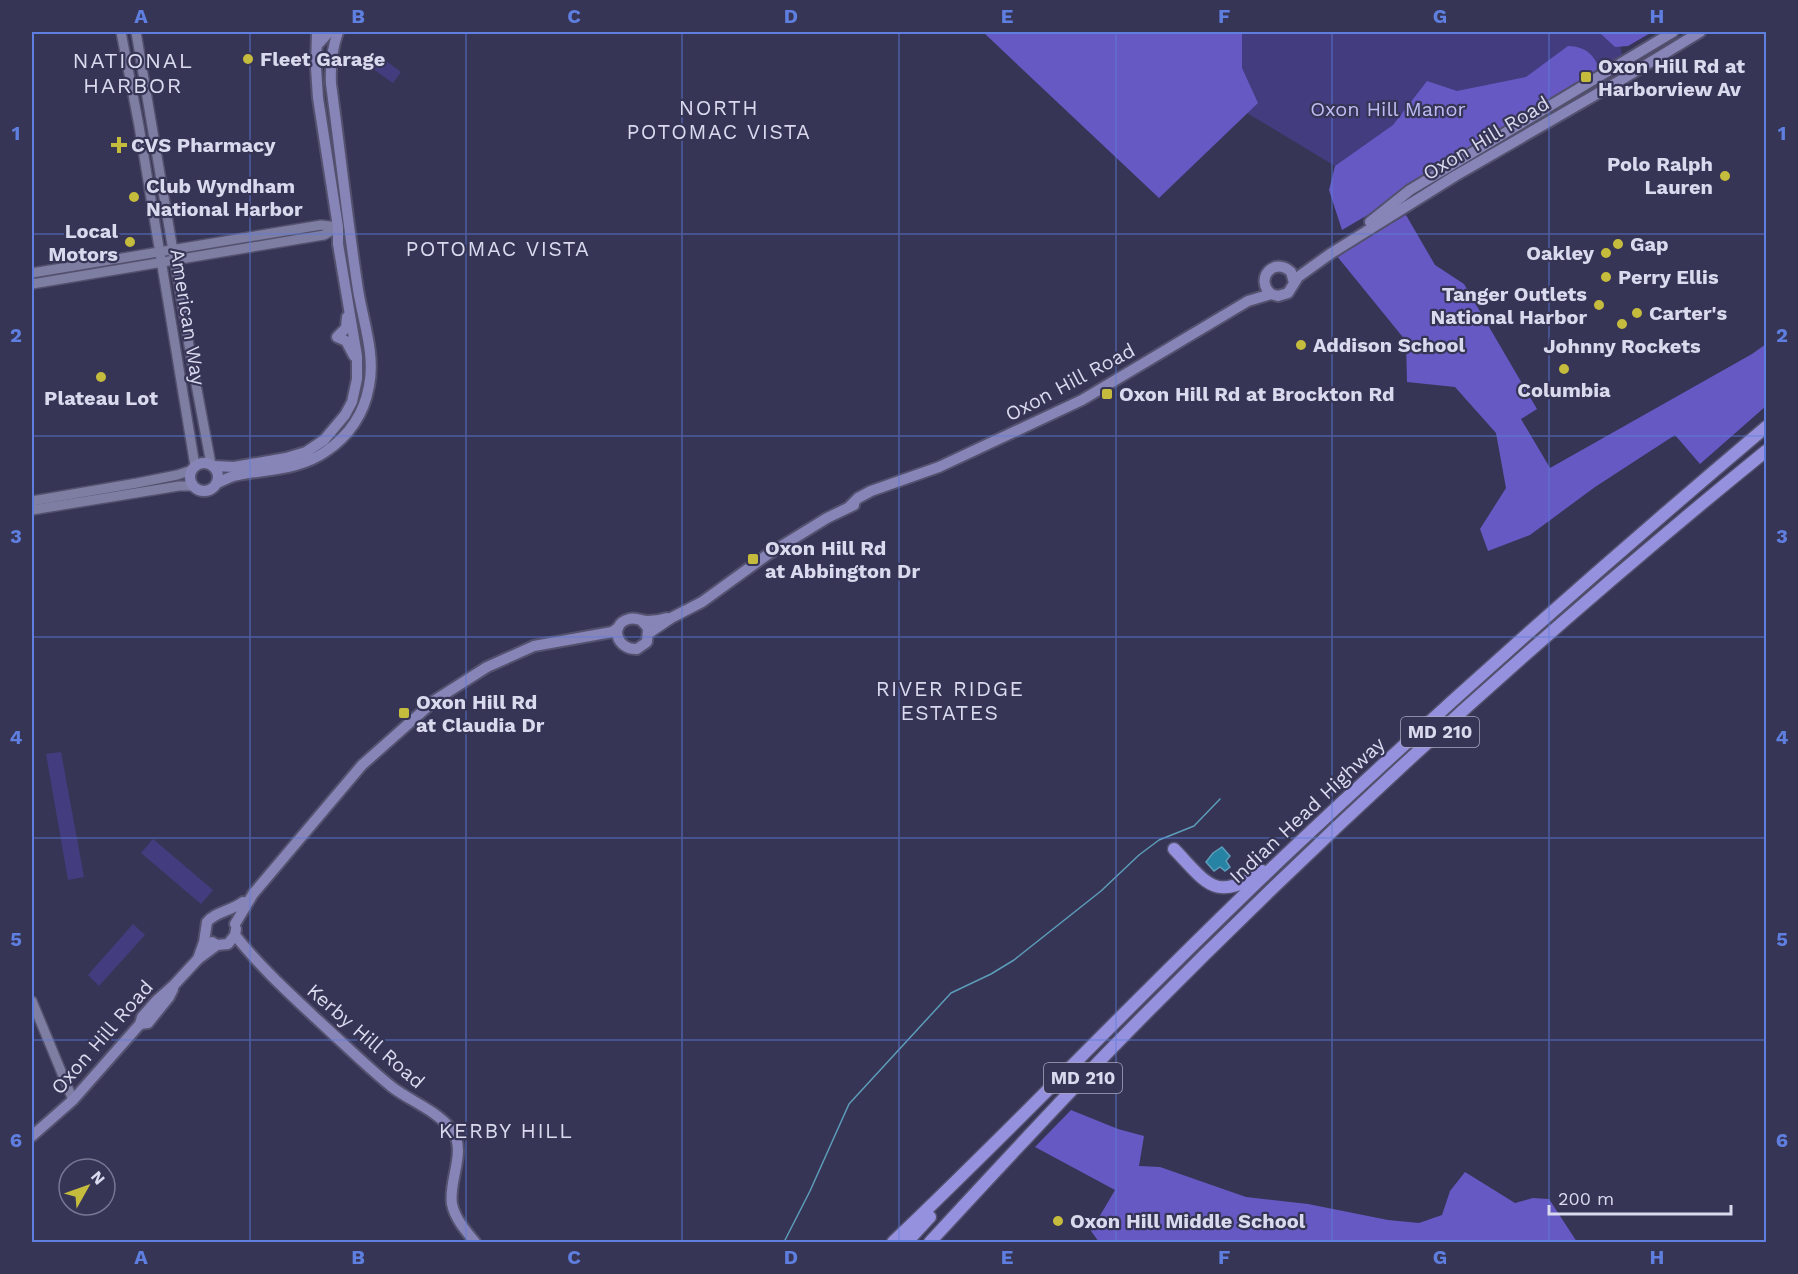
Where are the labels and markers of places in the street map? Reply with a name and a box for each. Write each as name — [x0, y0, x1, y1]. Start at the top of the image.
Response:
place label: Fleet Garage — [260, 47, 385, 71]
marker: Fleet Garage — [241, 52, 255, 66]
place label: Oxon Hill Rd at Harborview Av — [1598, 54, 1745, 101]
marker: Oxon Hill Rd at Harborview Av — [1579, 70, 1593, 84]
place label: CVS Pharmacy — [131, 133, 276, 157]
marker: CVS Pharmacy — [112, 138, 126, 152]
place label: Polo Ralph Lauren — [1607, 152, 1713, 199]
marker: Polo Ralph Lauren — [1718, 169, 1732, 183]
place label: Club Wyndham National Harbor — [146, 174, 303, 221]
marker: Club Wyndham National Harbor — [127, 190, 141, 204]
place label: Local Motors — [48, 219, 118, 266]
place label: Gap — [1630, 232, 1669, 256]
marker: Local Motors — [123, 235, 137, 249]
marker: Gap — [1611, 237, 1625, 251]
place label: Oakley — [1526, 241, 1595, 265]
marker: Oakley — [1599, 246, 1613, 260]
place label: Perry Ellis — [1618, 265, 1719, 289]
marker: Perry Ellis — [1599, 270, 1613, 284]
place label: Tanger Outlets National Harbor — [1430, 282, 1587, 329]
marker: Tanger Outlets National Harbor — [1592, 298, 1606, 312]
place label: Carter's — [1649, 301, 1727, 325]
marker: Carter's — [1630, 306, 1644, 320]
marker: Johnny Rockets — [1615, 317, 1629, 331]
place label: Addison School — [1313, 333, 1465, 357]
place label: Johnny Rockets — [1543, 334, 1701, 358]
marker: Addison School — [1294, 338, 1308, 352]
marker: Columbia — [1557, 362, 1571, 376]
marker: Plateau Lot — [94, 370, 108, 384]
place label: Columbia — [1517, 378, 1611, 402]
place label: Oxon Hill Rd at Brockton Rd — [1119, 382, 1395, 406]
place label: Plateau Lot — [44, 386, 158, 410]
marker: Oxon Hill Rd at Brockton Rd — [1100, 387, 1114, 401]
place label: Oxon Hill Rd at Abbington Dr — [765, 536, 920, 583]
marker: Oxon Hill Rd at Abbington Dr — [746, 552, 760, 566]
place label: Oxon Hill Rd at Claudia Dr — [416, 690, 545, 737]
marker: Oxon Hill Rd at Claudia Dr — [397, 706, 411, 720]
place label: Oxon Hill Middle School — [1070, 1209, 1306, 1233]
marker: Oxon Hill Middle School — [1051, 1214, 1065, 1228]

